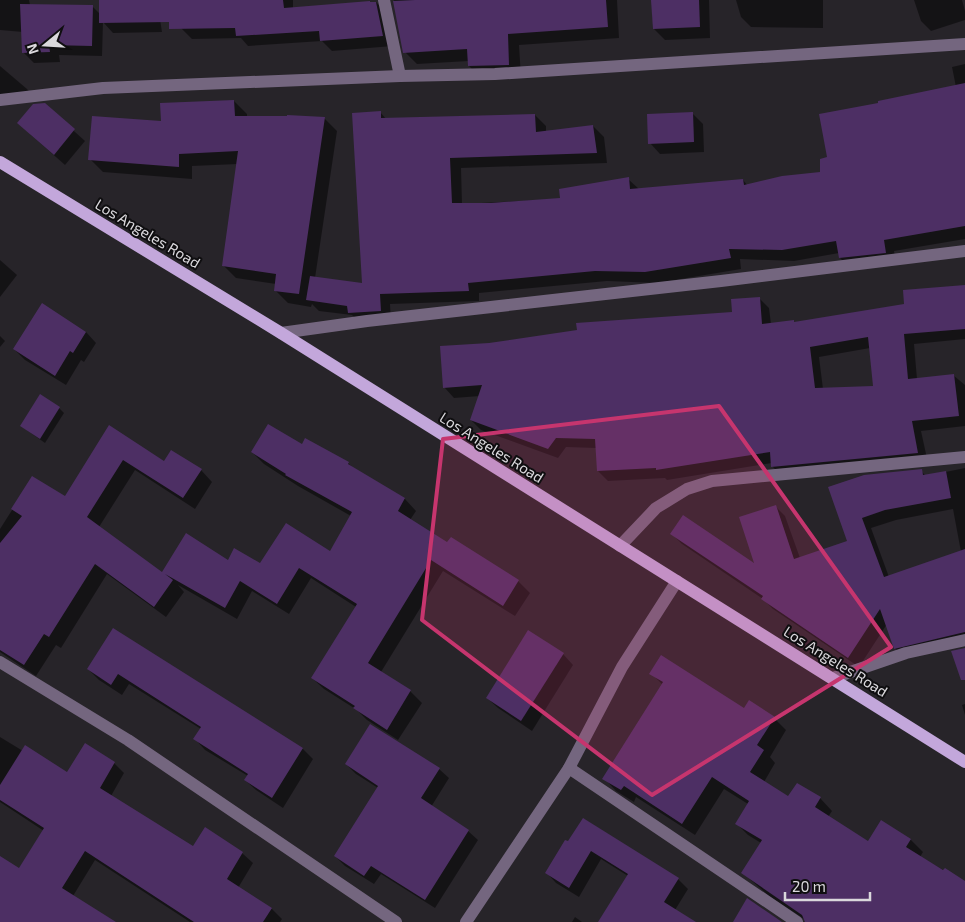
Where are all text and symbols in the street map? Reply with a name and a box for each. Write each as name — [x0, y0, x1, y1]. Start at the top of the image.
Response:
north arrow — [20, 20, 70, 70]
text: N — [23, 42, 42, 57]
street label: Los Angeles Road — [92, 195, 204, 271]
street label: Los Angeles Road — [437, 408, 547, 486]
street label: Los Angeles Road — [781, 622, 891, 700]
scale bar — [785, 870, 870, 902]
text: 20 m — [792, 877, 826, 895]

